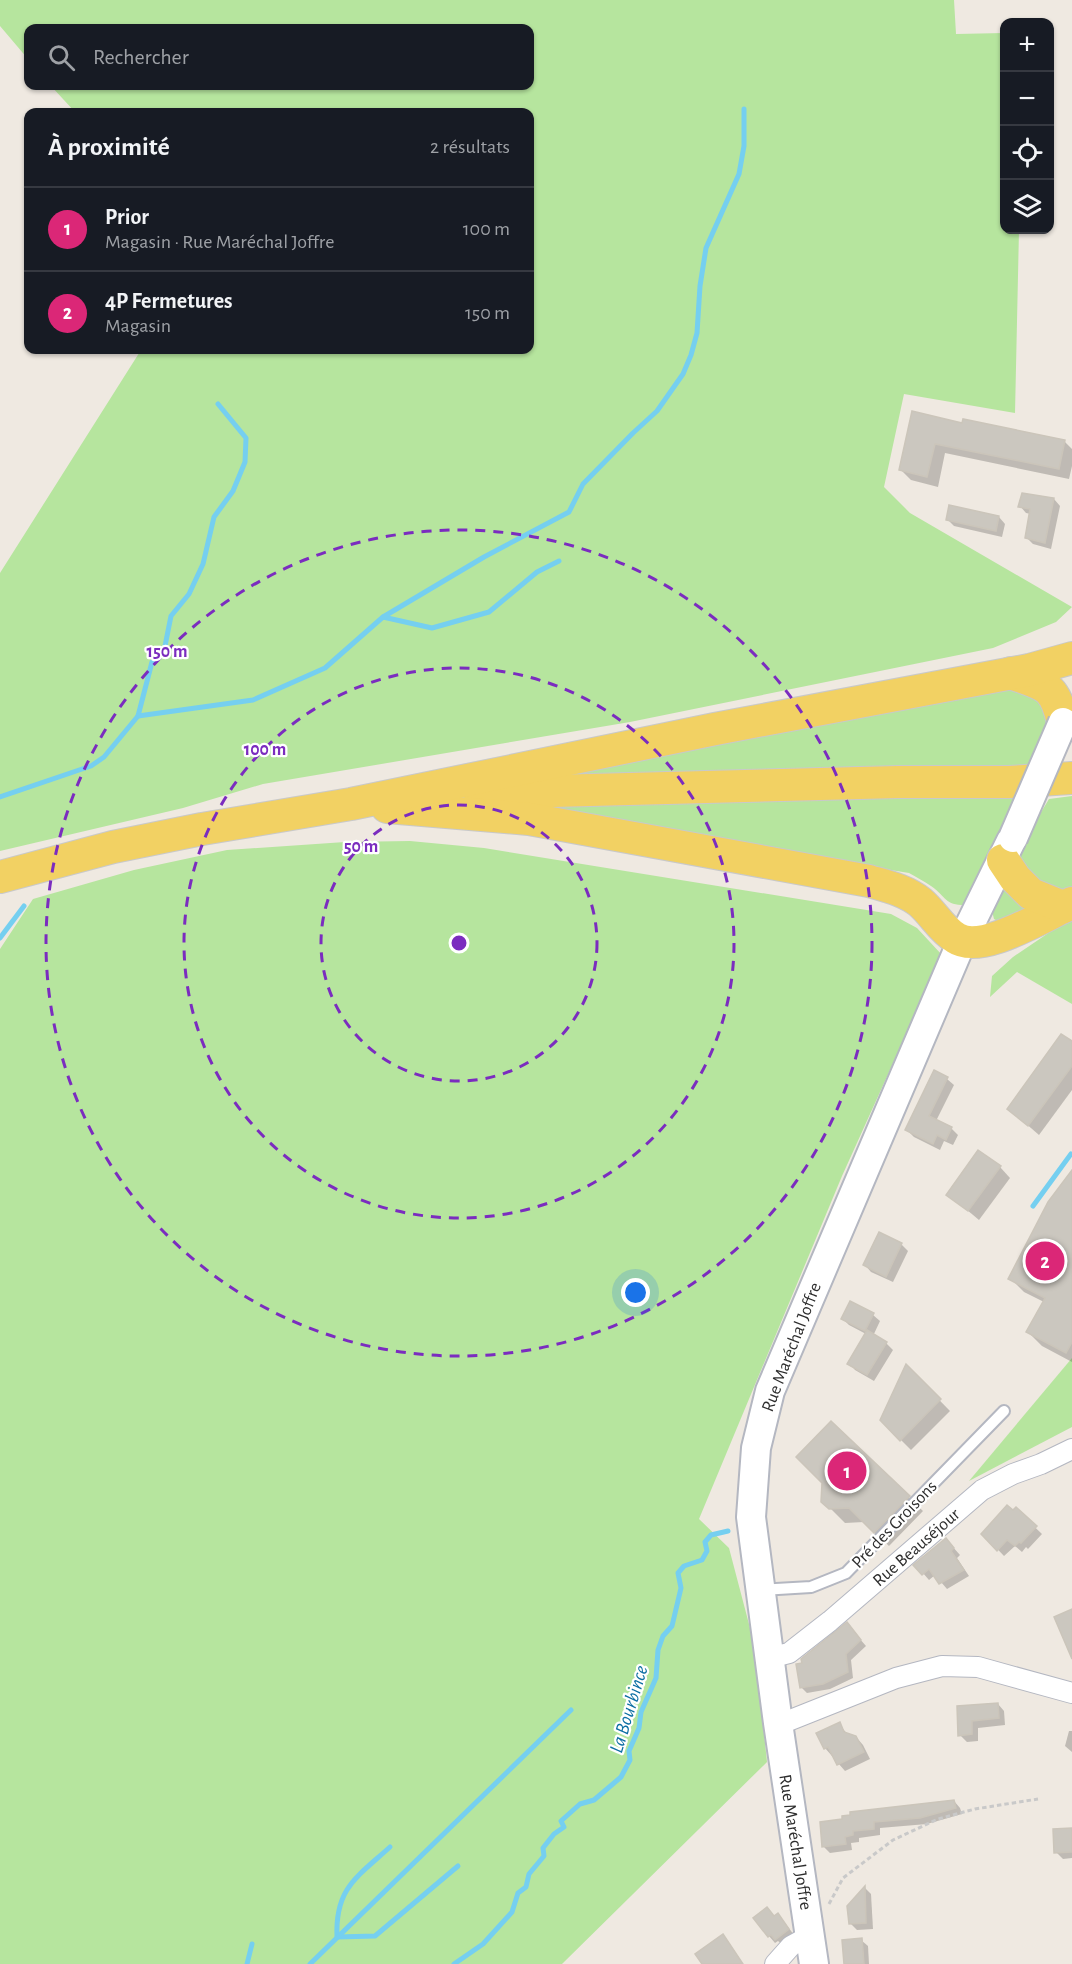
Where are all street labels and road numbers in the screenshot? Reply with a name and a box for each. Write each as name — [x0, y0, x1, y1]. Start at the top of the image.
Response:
street label: Rue Maréchal Joffre — [759, 1280, 825, 1415]
street label: Pré des Groisons — [849, 1477, 941, 1572]
street label: Rue Beauséjour — [870, 1505, 964, 1590]
street label: Rue Maréchal Joffre — [775, 1773, 815, 1911]

